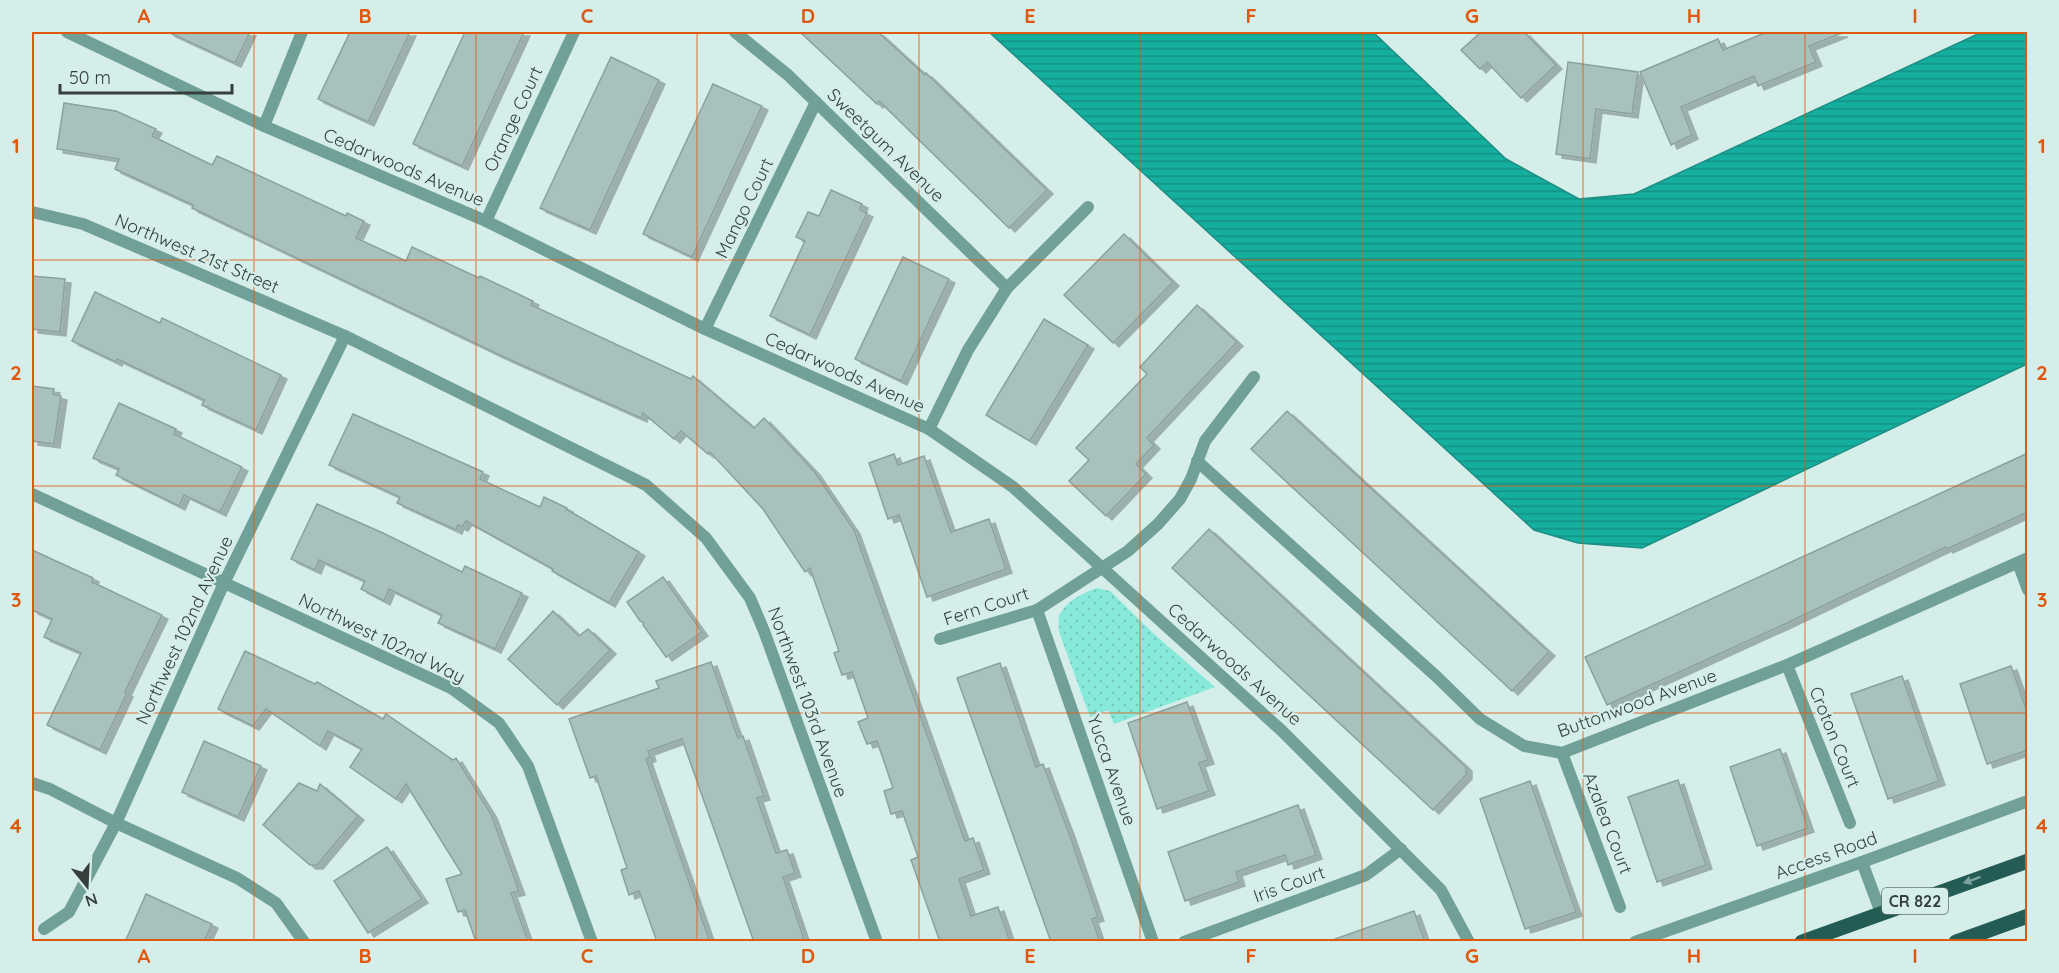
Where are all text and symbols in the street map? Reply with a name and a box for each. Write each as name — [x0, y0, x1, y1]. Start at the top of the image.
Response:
text: A — [138, 3, 151, 28]
text: B — [358, 3, 372, 28]
text: C — [581, 3, 594, 28]
text: D — [801, 3, 815, 28]
text: E — [1024, 3, 1036, 28]
text: F — [1245, 3, 1257, 28]
text: G — [1465, 3, 1479, 28]
text: H — [1687, 3, 1701, 28]
text: I — [1912, 3, 1918, 28]
scale bar — [60, 57, 232, 95]
street label: Orange Court — [479, 63, 547, 175]
text: 50 m — [69, 66, 111, 89]
street label: Sweetgum Avenue — [823, 83, 949, 207]
street label: Cedarwoods Avenue — [320, 123, 488, 211]
text: 1 — [12, 133, 20, 158]
text: 1 — [2038, 133, 2046, 158]
street label: Mango Court — [710, 154, 778, 262]
street label: Northwest 21st Street — [112, 208, 282, 298]
street label: Cedarwoods Avenue — [761, 326, 929, 418]
text: 2 — [10, 360, 22, 385]
text: 2 — [2036, 360, 2048, 385]
street label: Northwest 102nd Avenue — [130, 532, 238, 728]
street label: Fern Court — [940, 581, 1032, 631]
text: 3 — [11, 587, 21, 612]
text: 3 — [2037, 587, 2047, 612]
street label: Northwest 102nd Way — [295, 588, 469, 688]
street label: Cedarwoods Avenue — [1163, 598, 1307, 730]
street label: Northwest 103rd Avenue — [763, 604, 853, 800]
street label: Buttonwood Avenue — [1554, 663, 1720, 743]
street label: Croton Court — [1804, 683, 1866, 791]
street label: Yucca Avenue — [1082, 711, 1142, 829]
street label: Azalea Court — [1578, 769, 1638, 877]
text: 4 — [10, 813, 22, 838]
text: 4 — [2036, 813, 2048, 838]
street label: Access Road — [1772, 826, 1880, 884]
north arrow — [57, 856, 117, 916]
street label: Iris Court — [1250, 860, 1328, 908]
one-way arrow — [1963, 876, 1981, 886]
road number: CR 822 — [1882, 888, 1948, 914]
text: N — [83, 889, 100, 912]
text: A — [138, 943, 151, 968]
text: B — [358, 943, 372, 968]
text: C — [581, 943, 594, 968]
text: D — [801, 943, 815, 968]
text: E — [1024, 943, 1036, 968]
text: F — [1245, 943, 1257, 968]
text: G — [1465, 943, 1479, 968]
text: H — [1687, 943, 1701, 968]
text: I — [1912, 943, 1918, 968]

